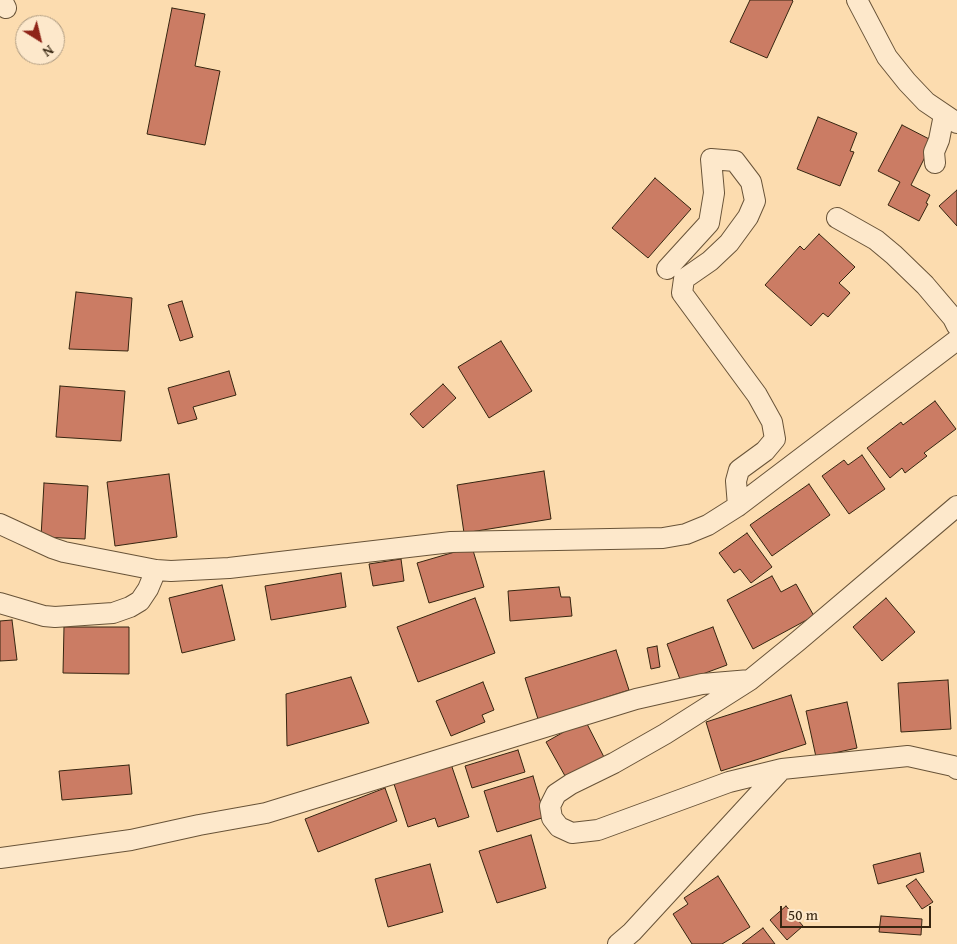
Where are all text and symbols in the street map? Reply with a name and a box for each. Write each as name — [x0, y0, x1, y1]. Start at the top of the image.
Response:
north arrow — [15, 15, 65, 65]
text: N — [39, 40, 58, 62]
scale bar — [782, 896, 933, 928]
text: 50 m — [788, 904, 818, 925]

